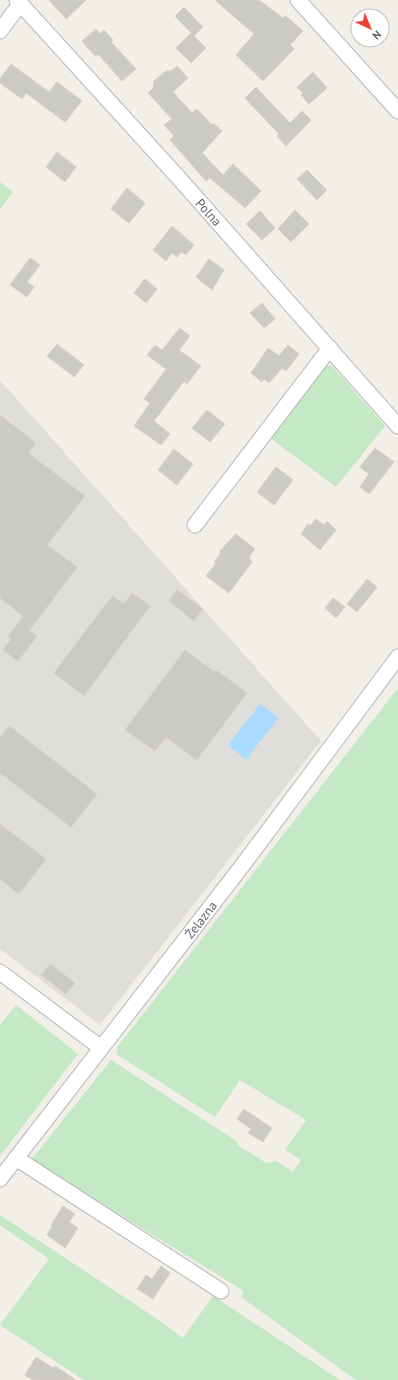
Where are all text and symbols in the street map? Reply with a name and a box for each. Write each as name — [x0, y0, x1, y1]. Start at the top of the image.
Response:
north arrow — [350, 8, 390, 48]
text: N — [369, 28, 384, 43]
street label: Polna — [192, 195, 225, 230]
street label: Żelazna — [181, 898, 221, 942]

